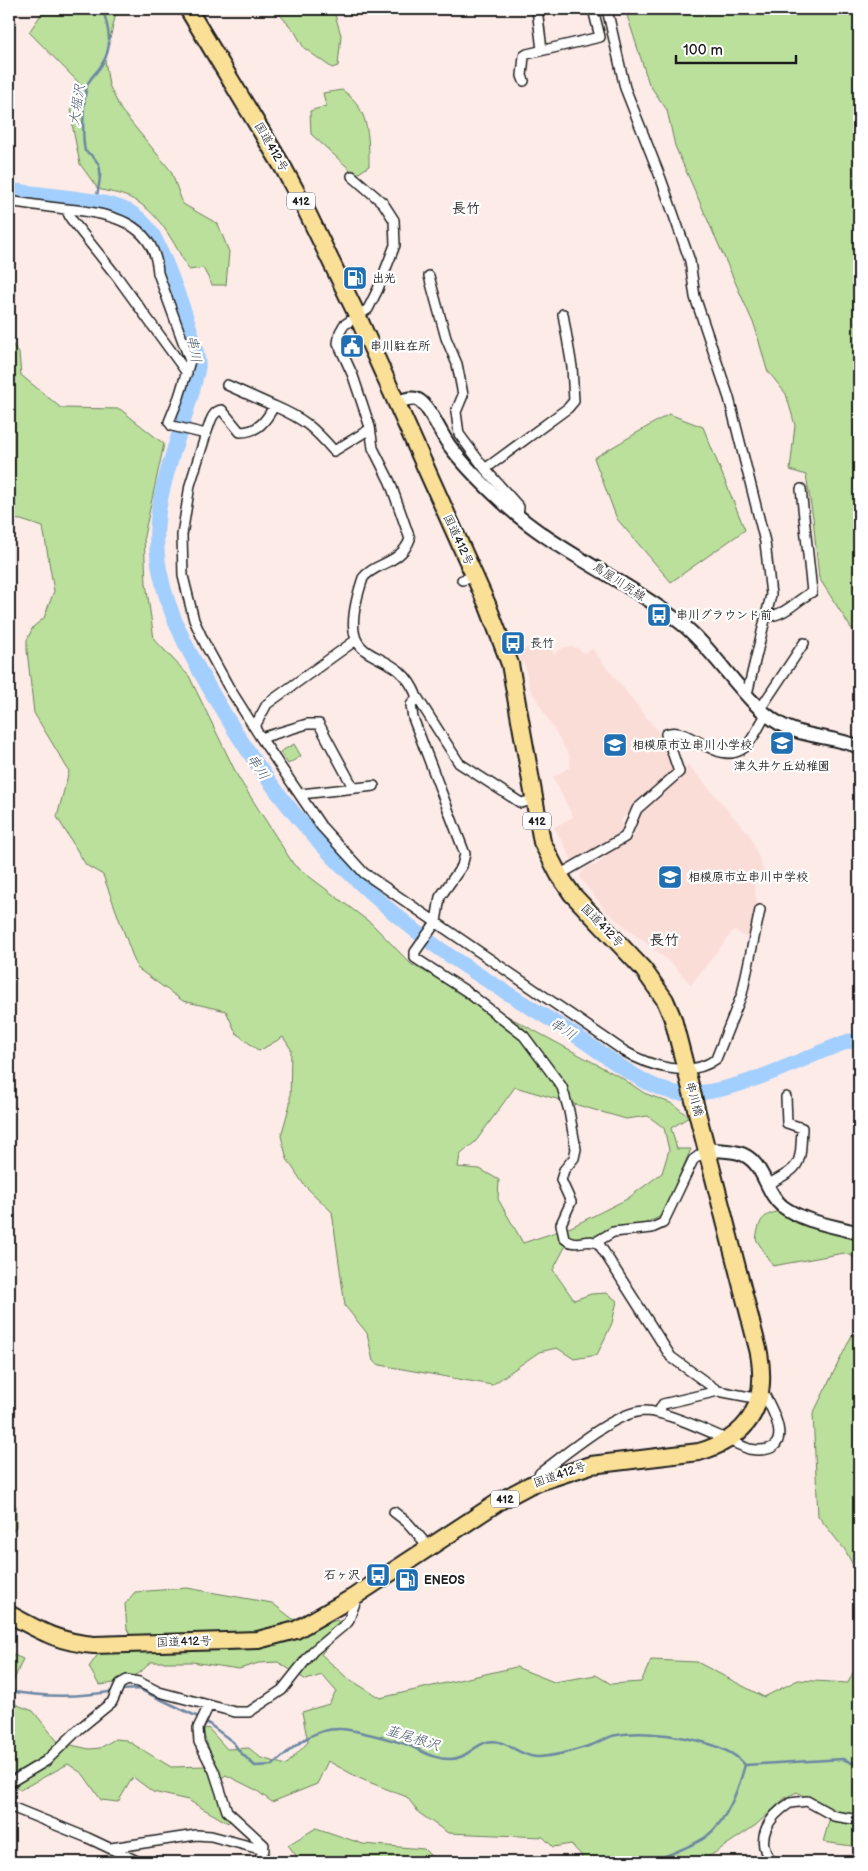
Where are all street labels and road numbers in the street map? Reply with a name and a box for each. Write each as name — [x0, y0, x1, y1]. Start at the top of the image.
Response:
street label: 国道412号 — [251, 119, 291, 175]
road number: 412 — [287, 192, 315, 210]
street label: 国道412号 — [440, 512, 476, 568]
street label: 鳥屋川尻線 — [590, 559, 648, 605]
road number: 412 — [523, 812, 551, 829]
street label: 国道412号 — [577, 901, 627, 951]
street label: 串川橋 — [682, 1080, 706, 1118]
street label: 国道412号 — [532, 1459, 588, 1491]
road number: 412 — [491, 1490, 519, 1508]
street label: 国道412号 — [156, 1634, 212, 1650]

